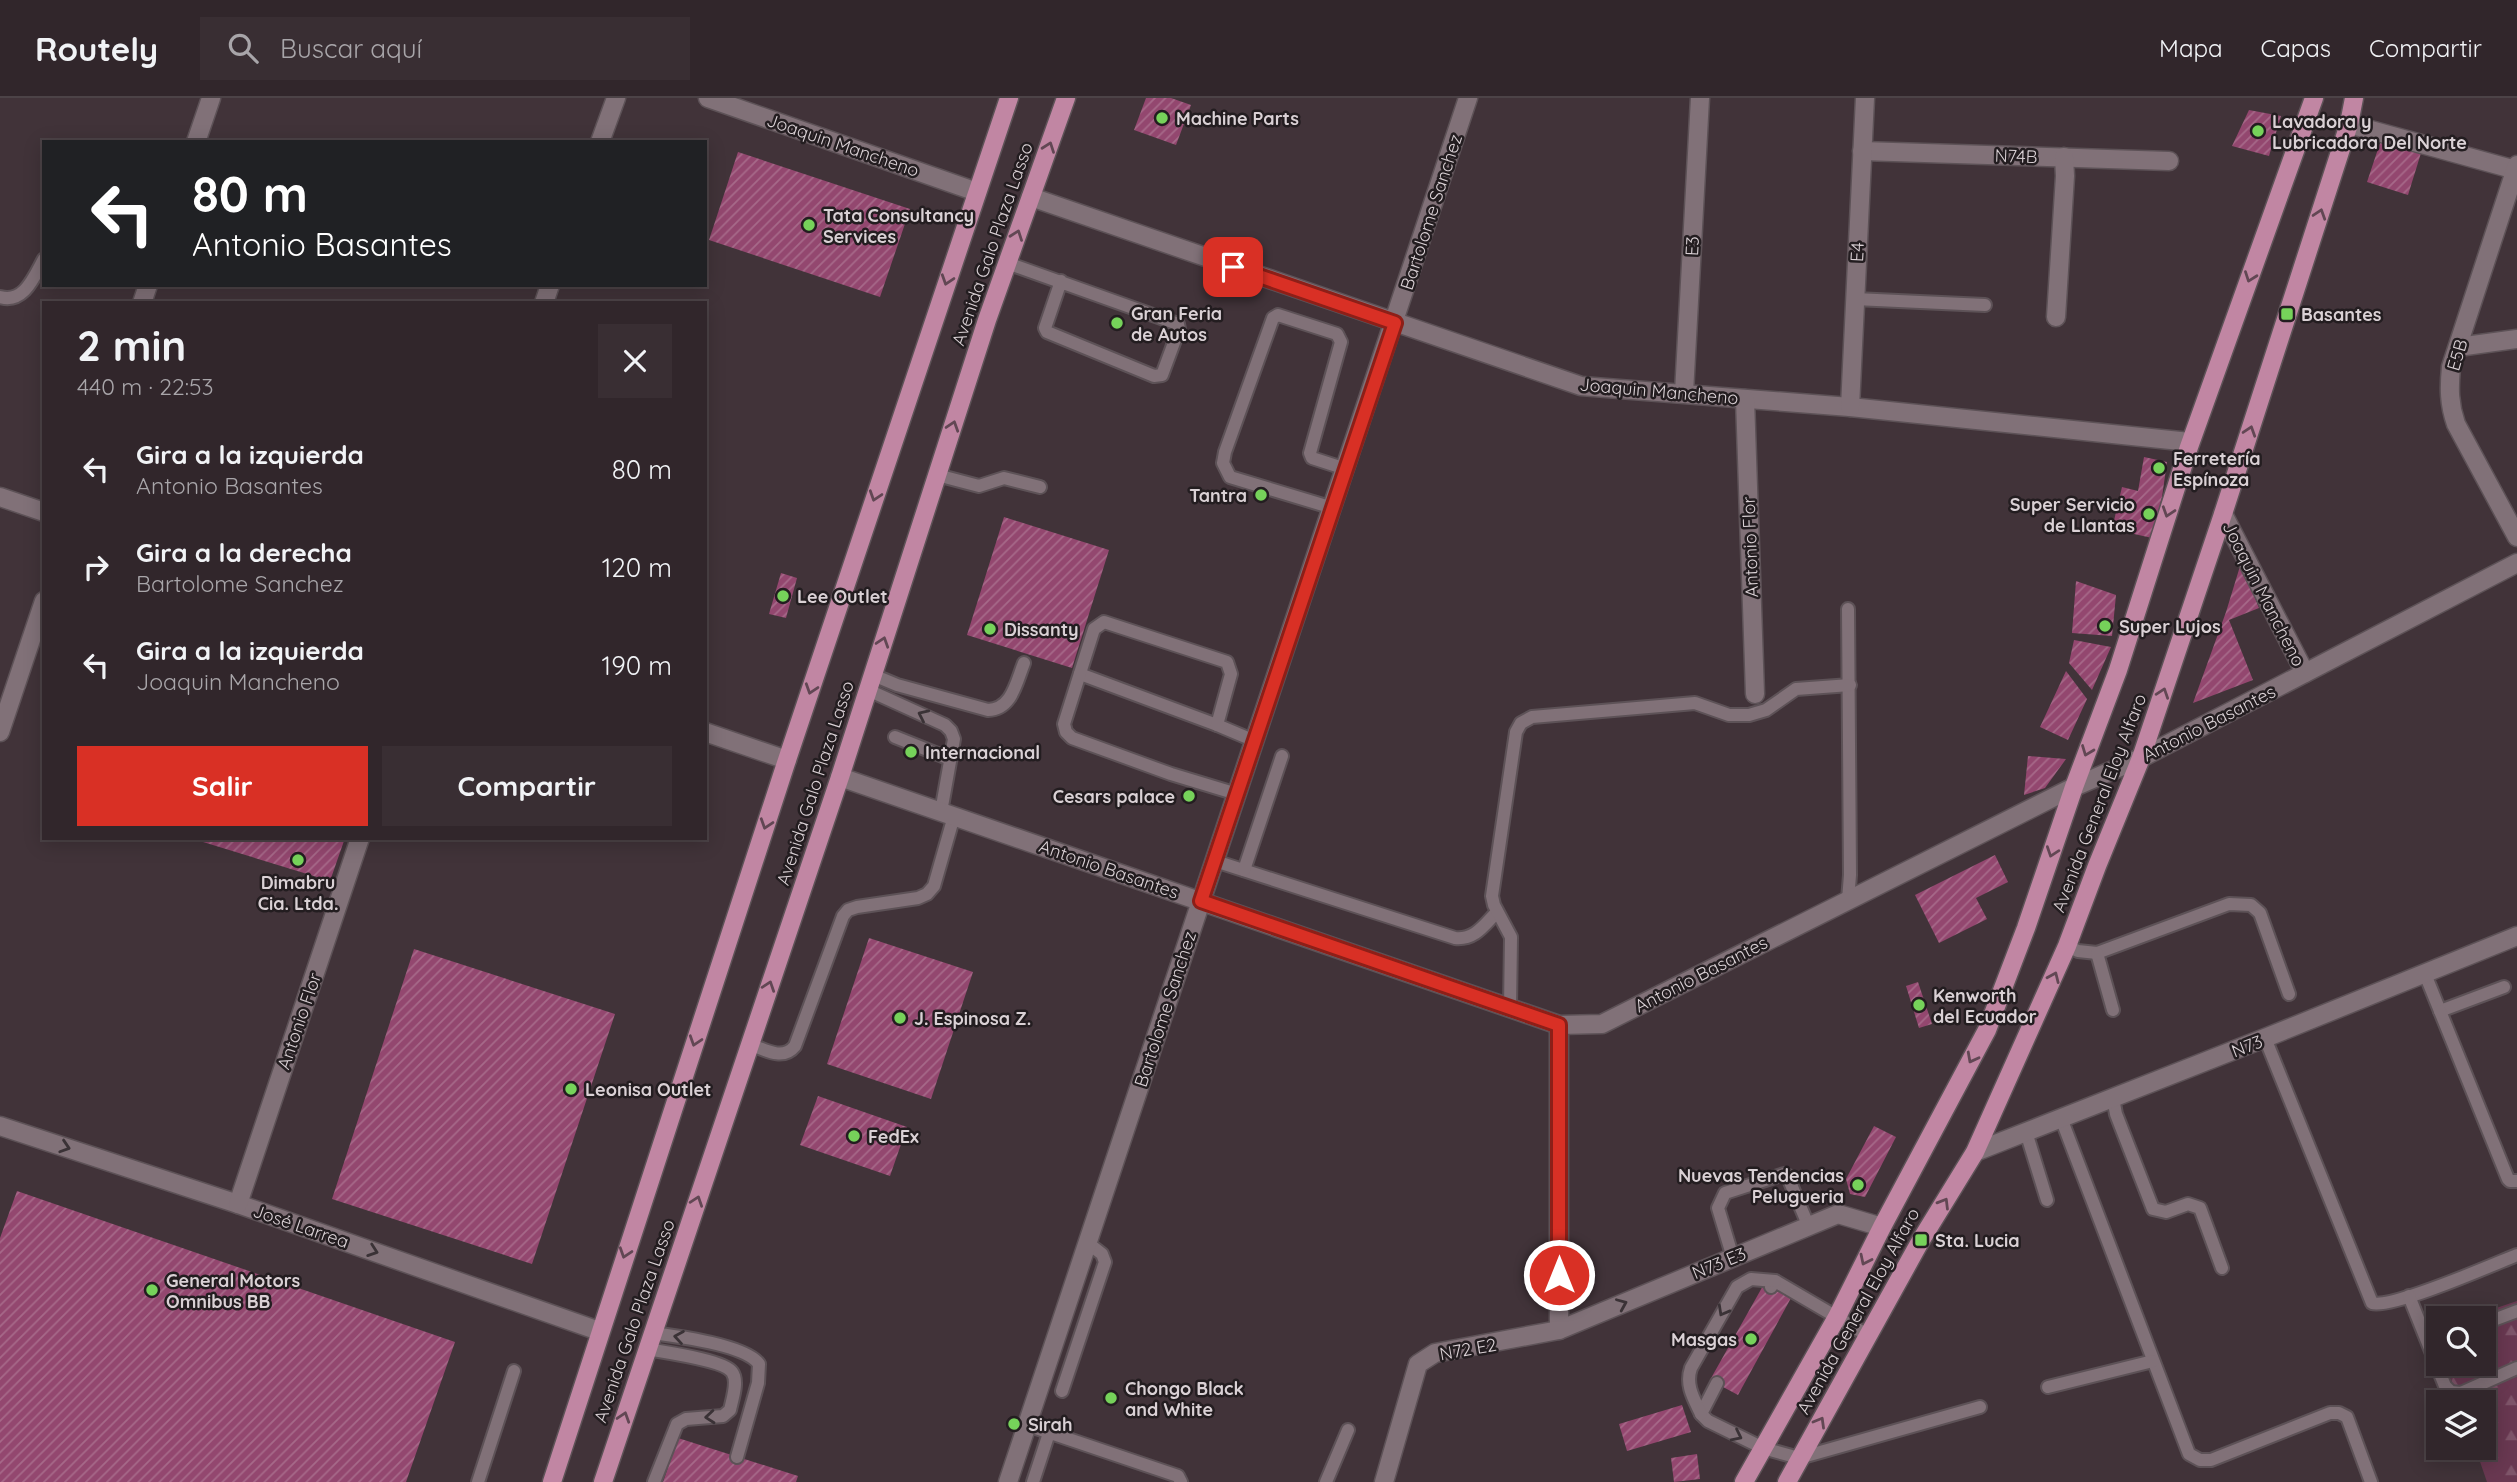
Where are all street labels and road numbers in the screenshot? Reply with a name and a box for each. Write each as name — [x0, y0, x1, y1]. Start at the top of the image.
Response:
street label: Joaquin Mancheno — [764, 108, 922, 182]
street label: Bartolome Sanchez — [1395, 131, 1467, 293]
street label: Avenida Galo Plaza Lasso — [946, 139, 1038, 349]
street label: N74B — [1994, 144, 2038, 168]
street label: E3 — [1680, 236, 1704, 256]
street label: E4 — [1845, 242, 1869, 262]
street label: E5B — [2442, 337, 2472, 373]
street label: Joaquin Mancheno — [1579, 373, 1739, 409]
street label: Antonio Flor — [1737, 496, 1763, 598]
street label: Joaquin Mancheno — [2218, 518, 2310, 670]
street label: Avenida Galo Plaza Lasso — [771, 678, 859, 888]
street label: Antonio Basantes — [2139, 680, 2279, 766]
street label: Avenida General Eloy Alfaro — [2047, 690, 2151, 916]
street label: Antonio Basantes — [1036, 834, 1182, 904]
street label: Bartolome Sanchez — [1129, 928, 1201, 1090]
street label: Antonio Basantes — [1631, 931, 1771, 1017]
street label: Antonio Flor — [272, 969, 326, 1072]
street label: N73 — [2228, 1030, 2266, 1062]
street label: José Larrea — [250, 1199, 352, 1253]
street label: Avenida General Eloy Alfaro — [1792, 1204, 1924, 1418]
street label: Avenida Galo Plaza Lasso — [588, 1216, 680, 1426]
street label: N73 E3 — [1689, 1242, 1749, 1284]
street label: N72 E2 — [1438, 1333, 1498, 1365]

